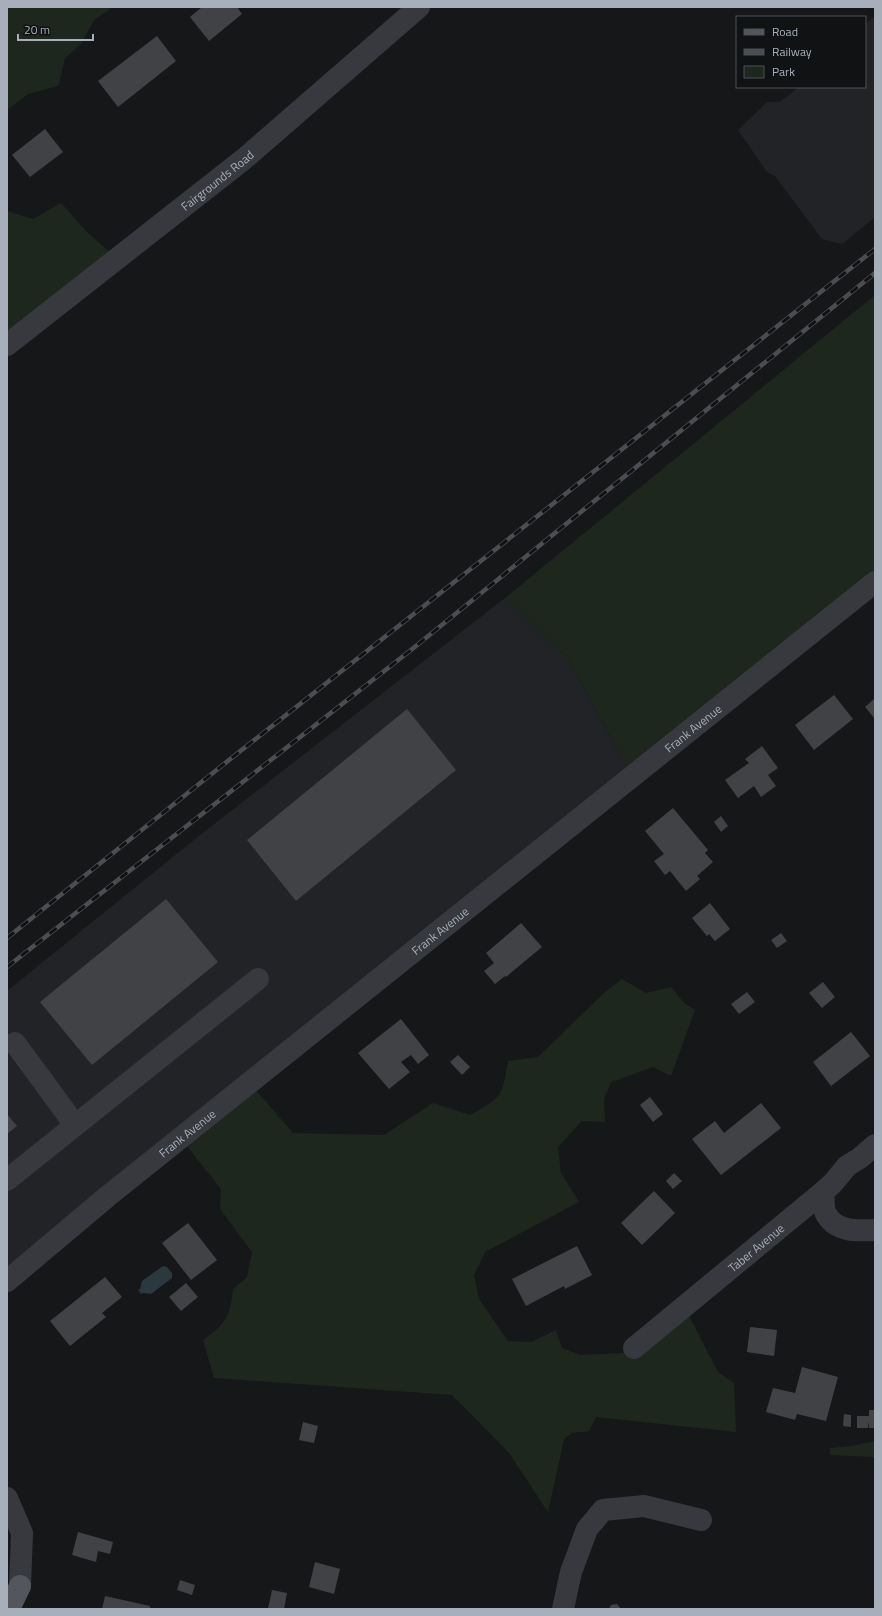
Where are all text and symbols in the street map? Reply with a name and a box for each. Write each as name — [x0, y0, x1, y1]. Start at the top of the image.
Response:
scale bar — [18, 16, 93, 42]
legend — [736, 16, 866, 88]
text: 20 m — [24, 20, 50, 39]
text: Road — [772, 22, 798, 41]
text: Railway — [772, 42, 812, 61]
text: Park — [772, 62, 795, 81]
street label: Fairgrounds Road — [176, 145, 258, 215]
street label: Frank Avenue — [660, 699, 725, 757]
street label: Frank Avenue — [407, 902, 473, 959]
street label: Frank Avenue — [154, 1104, 220, 1162]
street label: Taber Avenue — [724, 1218, 788, 1276]

